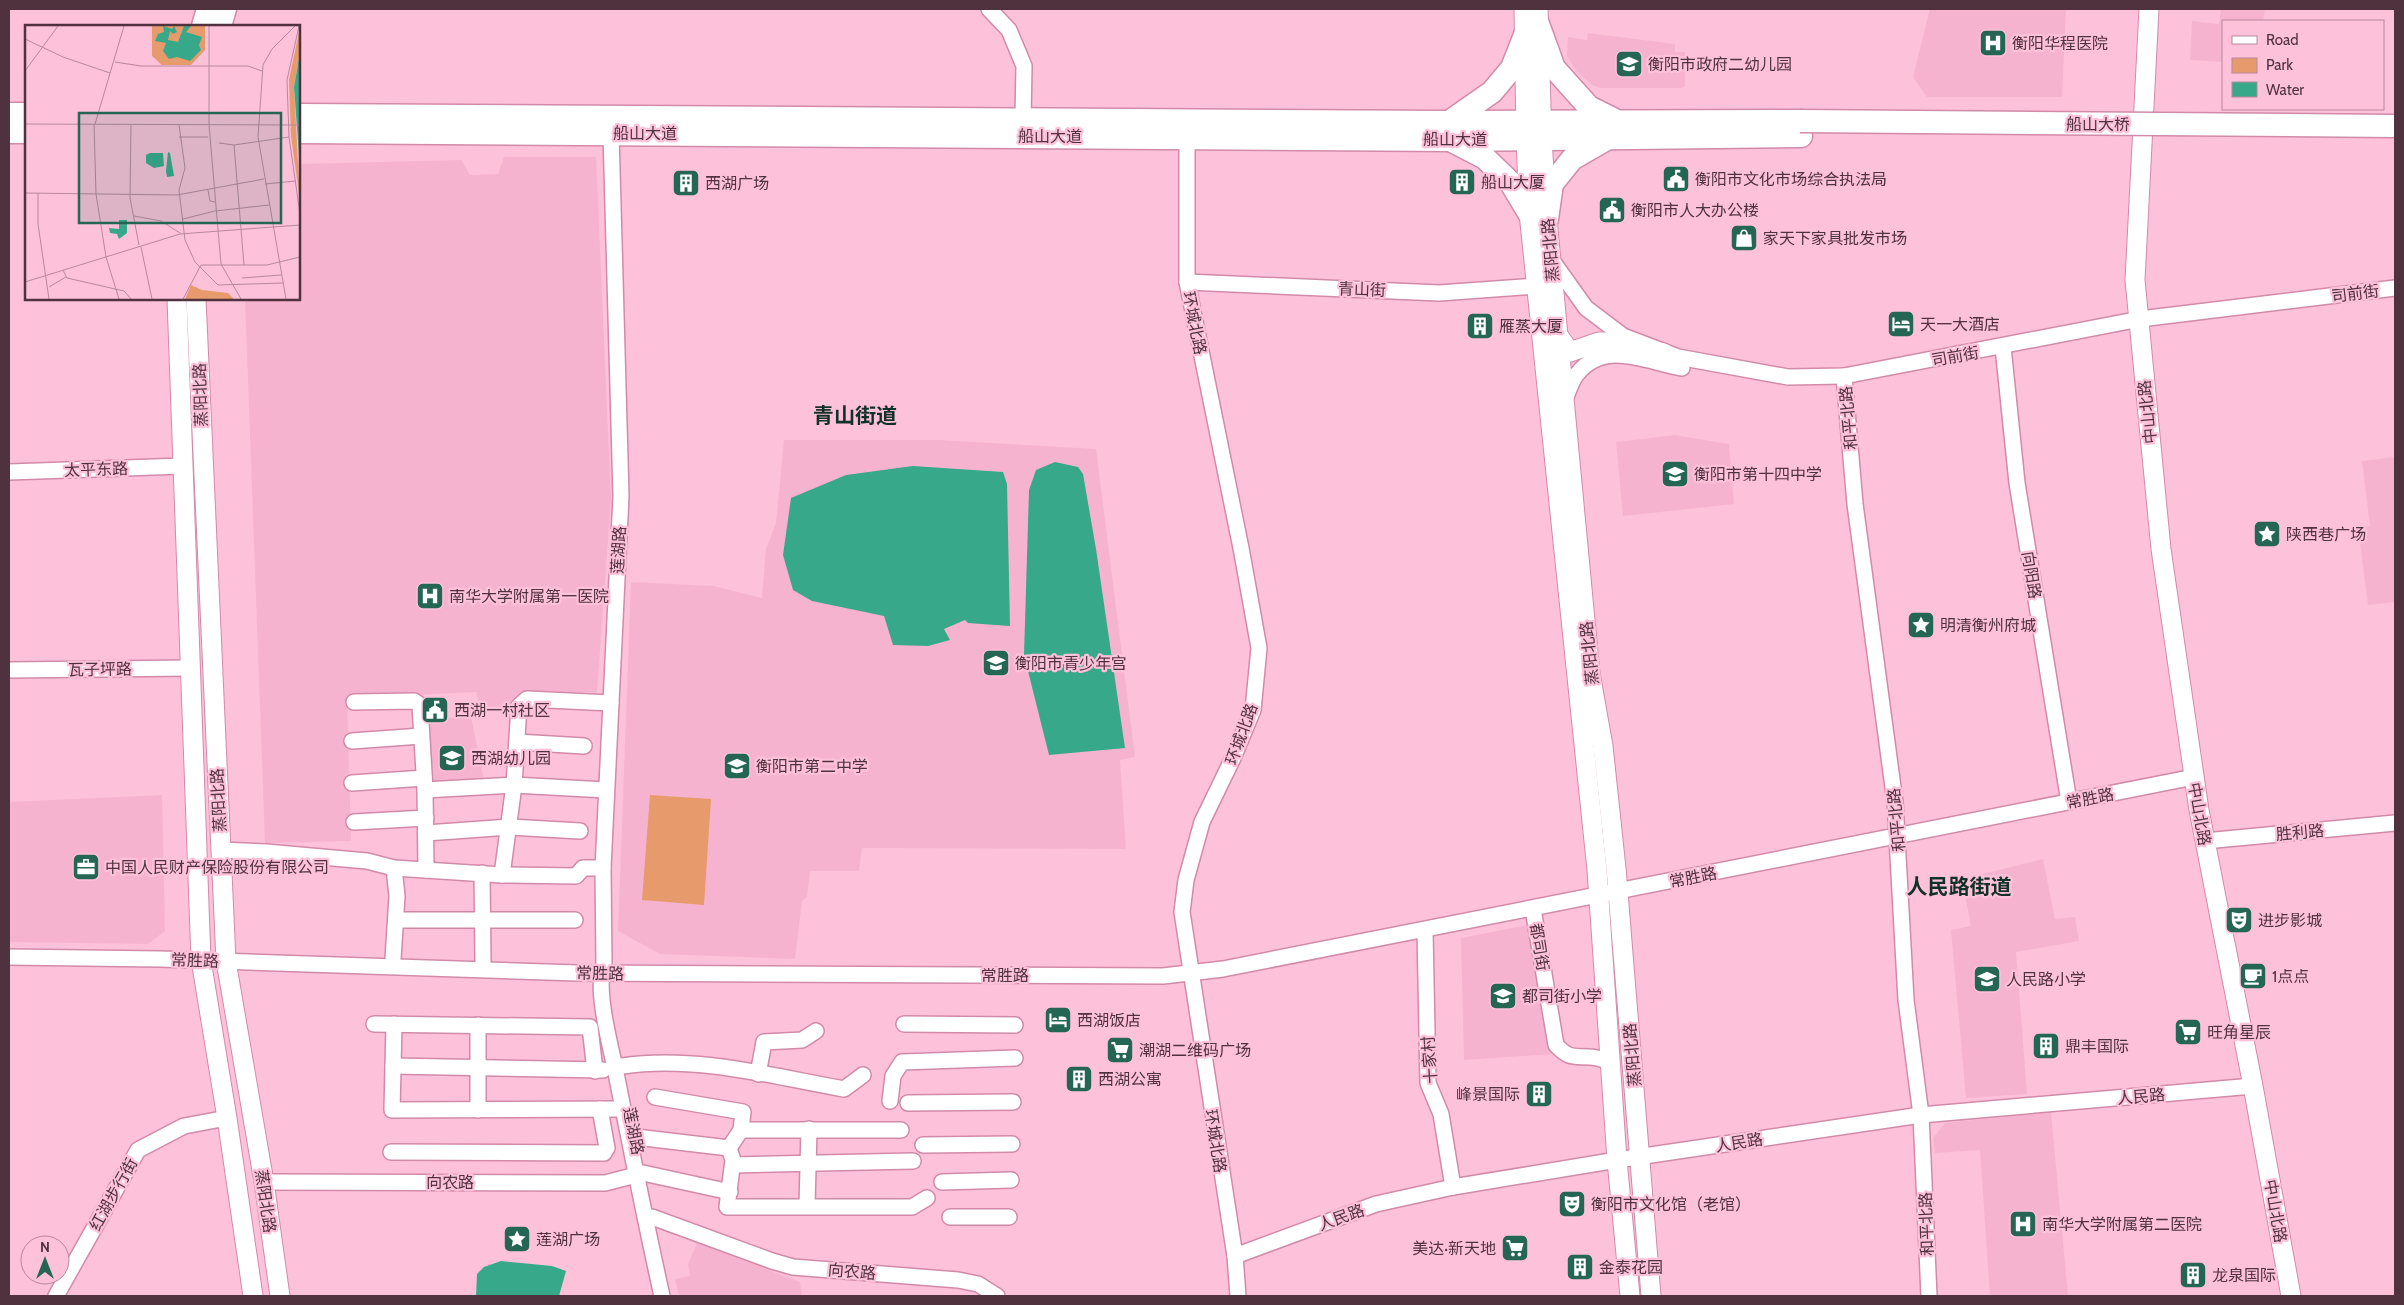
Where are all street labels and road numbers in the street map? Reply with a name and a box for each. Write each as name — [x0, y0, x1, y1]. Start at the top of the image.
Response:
street label: 船山大桥 — [2066, 115, 2130, 134]
street label: 船山大道 — [613, 124, 677, 143]
street label: 船山大道 — [1018, 127, 1082, 146]
street label: 船山大道 — [1423, 130, 1487, 149]
street label: 蒸阳北路 — [1538, 217, 1563, 283]
street label: 青山街 — [1338, 279, 1386, 300]
street label: 司前街 — [2330, 281, 2380, 306]
street label: 环城北路 — [1179, 290, 1210, 356]
street label: 司前街 — [1930, 343, 1980, 370]
street label: 蒸阳北路 — [190, 363, 211, 427]
street label: 中山北路 — [2135, 379, 2160, 445]
street label: 和平北路 — [1836, 385, 1861, 451]
street label: 太平东路 — [64, 459, 128, 480]
street label: 莲湖路 — [608, 526, 629, 574]
street label: 向阳路 — [2018, 550, 2045, 600]
street label: 蒸阳北路 — [1577, 620, 1602, 686]
street label: 瓦子坪路 — [68, 659, 132, 680]
street label: 环城北路 — [1222, 701, 1261, 767]
street label: 蒸阳北路 — [207, 768, 230, 832]
street label: 中山北路 — [2185, 781, 2214, 847]
street label: 常胜路 — [2065, 785, 2115, 812]
street label: 和平北路 — [1884, 787, 1909, 853]
street label: 胜利路 — [2275, 821, 2325, 844]
street label: 常胜路 — [1668, 864, 1718, 891]
street label: 都司街 — [1526, 922, 1553, 972]
street label: 常胜路 — [171, 950, 219, 971]
street label: 常胜路 — [576, 964, 624, 983]
street label: 常胜路 — [981, 966, 1029, 985]
street label: 蒸阳北路 — [1620, 1022, 1645, 1088]
street label: 十家村 — [1418, 1035, 1441, 1085]
street label: 人民路 — [2116, 1085, 2166, 1108]
street label: 莲湖路 — [620, 1106, 647, 1156]
street label: 环城北路 — [1201, 1108, 1230, 1174]
street label: 人民路 — [1714, 1129, 1764, 1156]
street label: 红湖步行街 — [86, 1155, 141, 1234]
street label: 蒸阳北路 — [252, 1168, 279, 1234]
street label: 向农路 — [426, 1173, 474, 1192]
street label: 中山北路 — [2261, 1178, 2290, 1244]
street label: 和平北路 — [1916, 1192, 1937, 1256]
street label: 人民路 — [1315, 1200, 1367, 1235]
street label: 向农路 — [827, 1260, 877, 1283]

